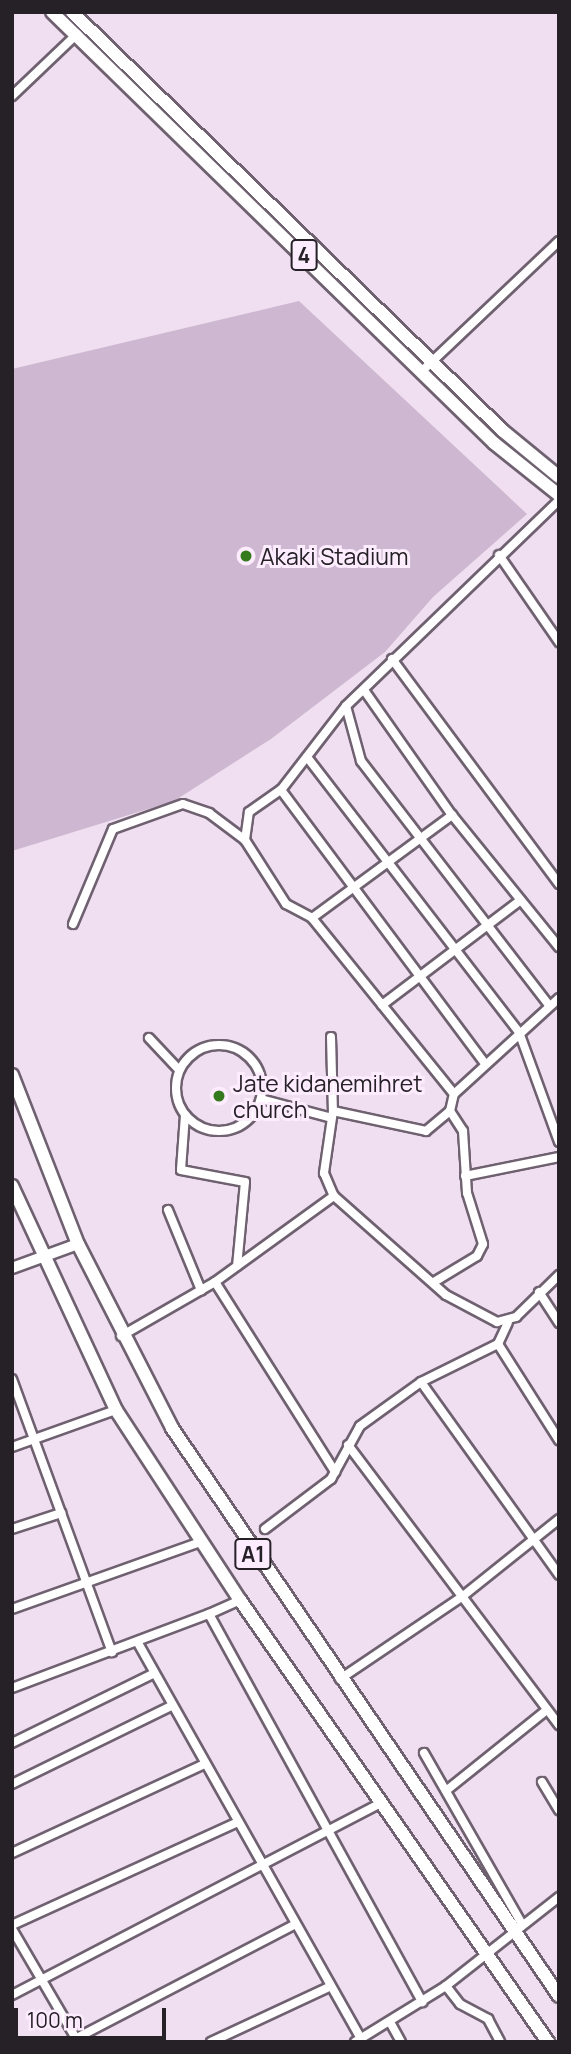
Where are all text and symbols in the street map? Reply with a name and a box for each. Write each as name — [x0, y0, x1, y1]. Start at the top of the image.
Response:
road number: 4 — [290, 238, 318, 272]
place label: Akaki Stadium — [260, 542, 408, 570]
marker: Akaki Stadium — [238, 548, 254, 564]
place label: Jate kidanemihret church — [233, 1069, 422, 1123]
marker: Jate kidanemihret church — [211, 1088, 227, 1104]
road number: A1 — [234, 1536, 272, 1572]
scale bar — [18, 1994, 170, 2038]
text: 100 m — [27, 2006, 83, 2034]

